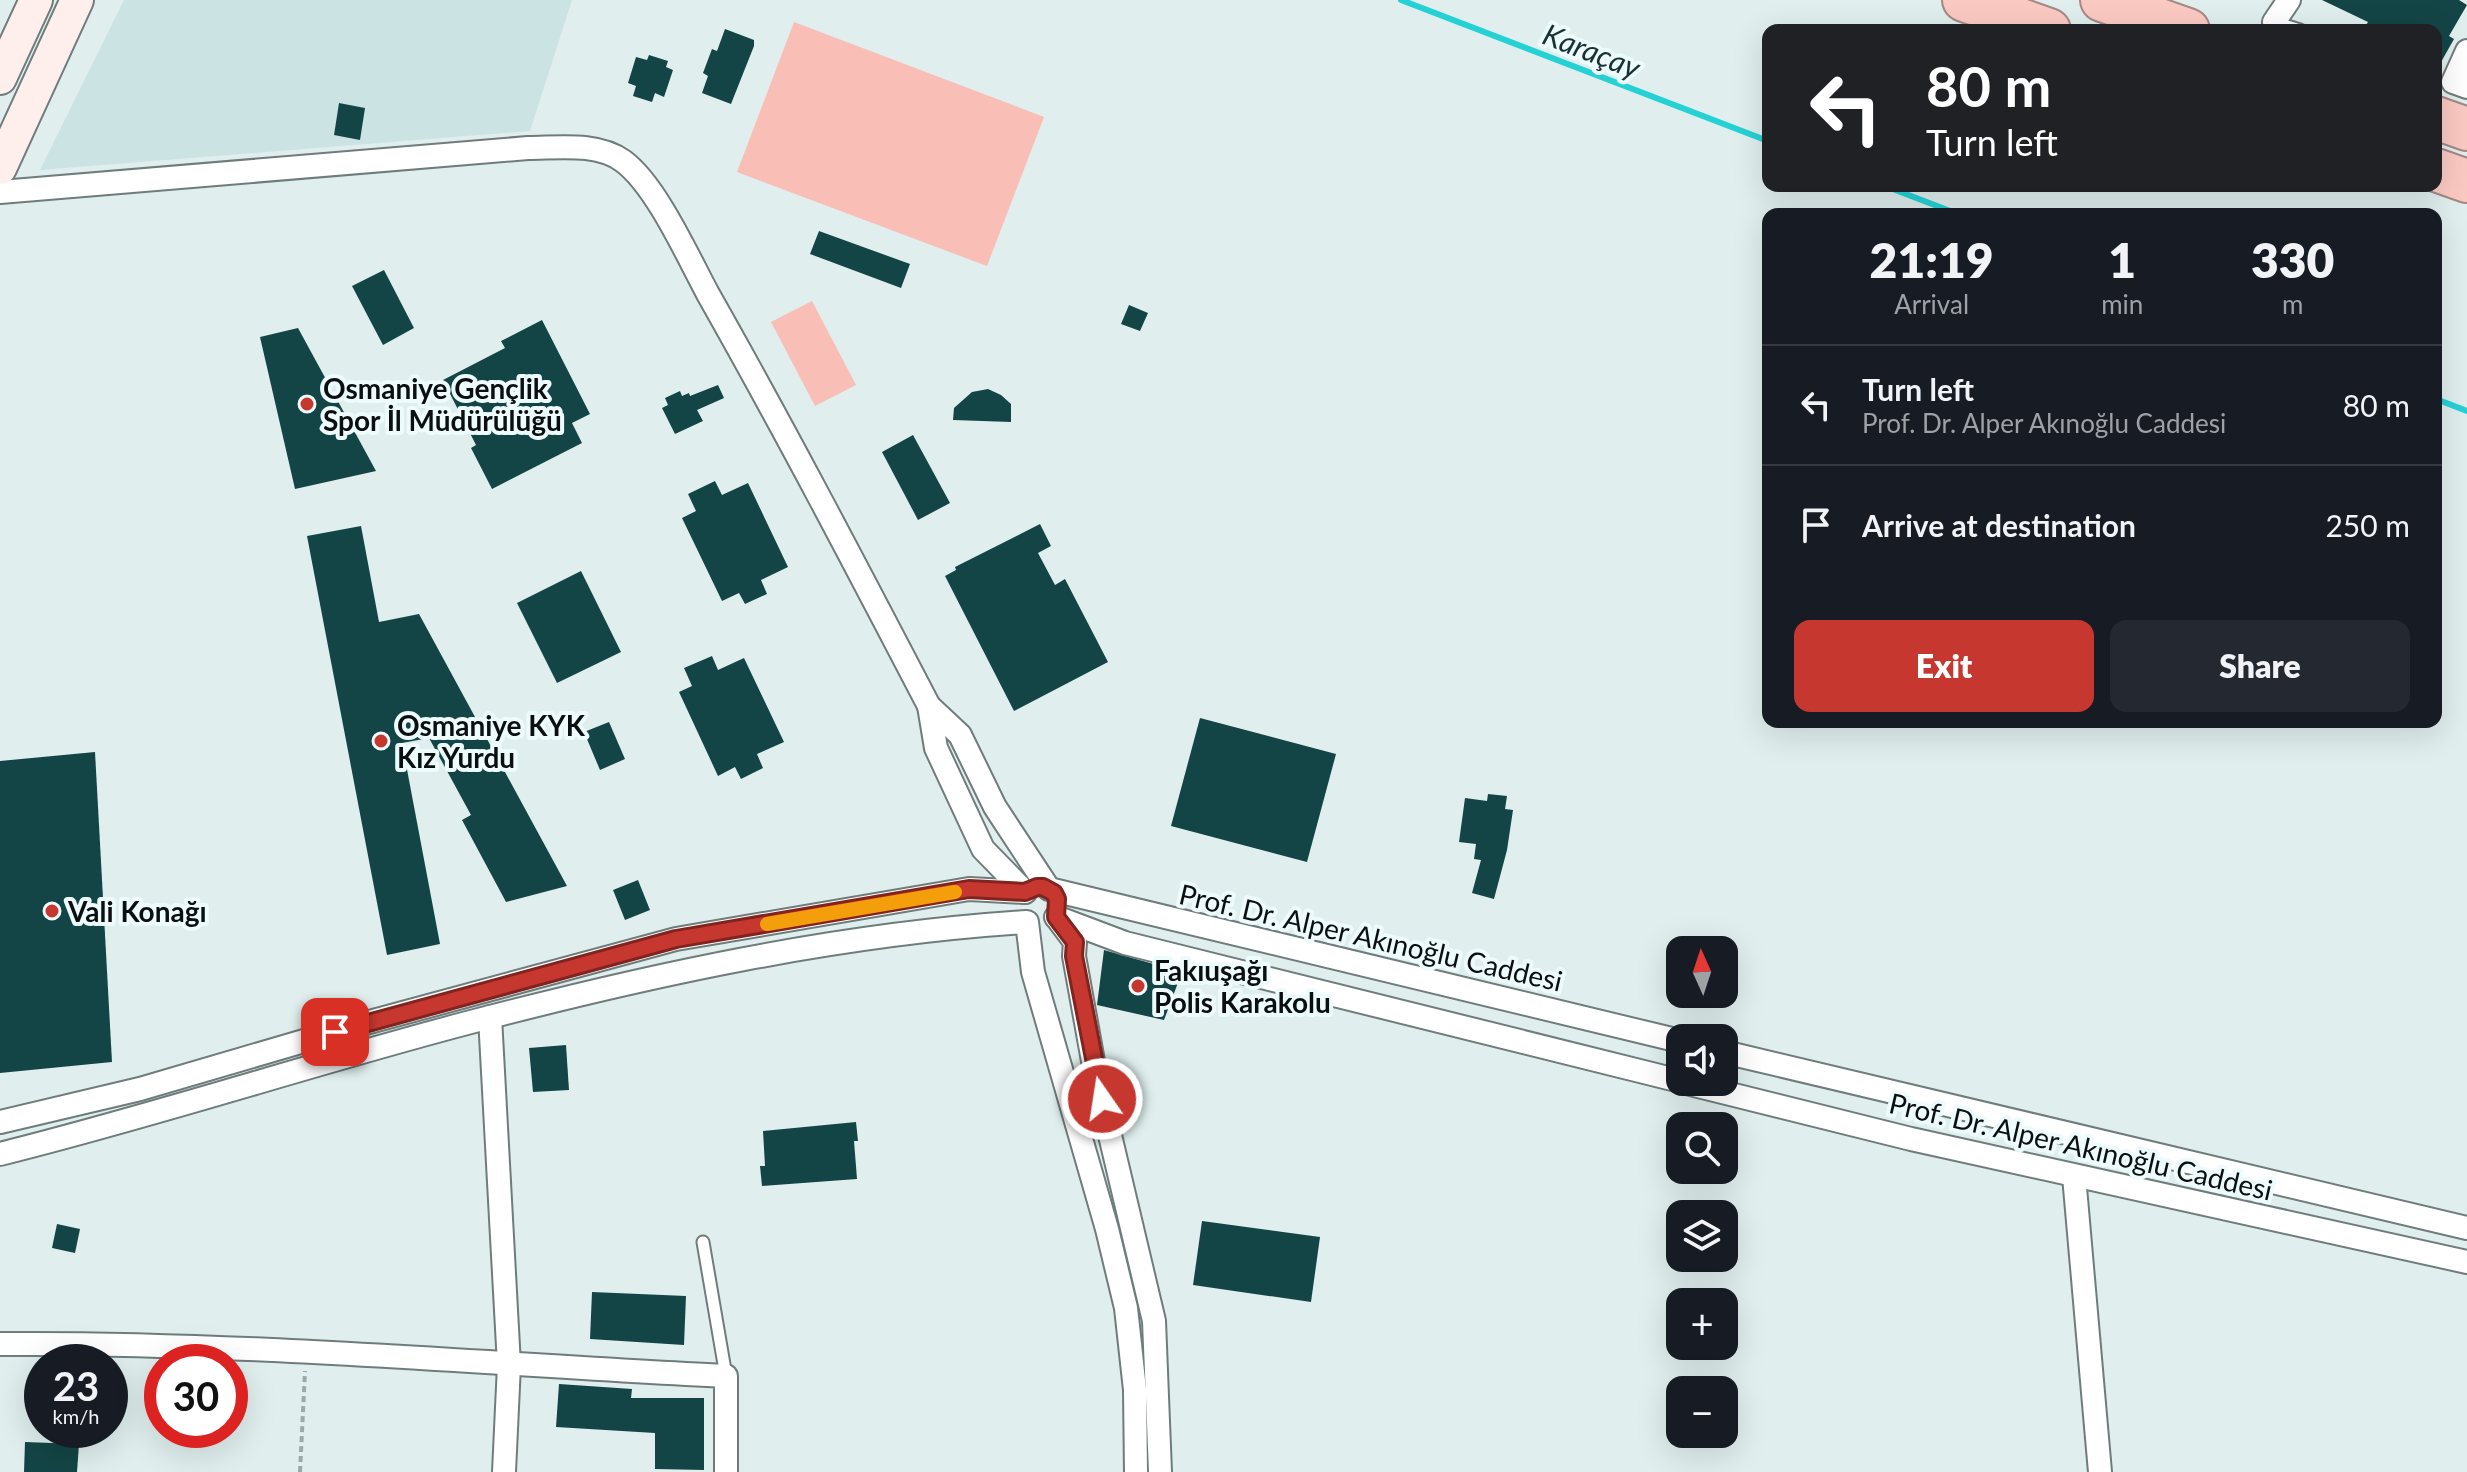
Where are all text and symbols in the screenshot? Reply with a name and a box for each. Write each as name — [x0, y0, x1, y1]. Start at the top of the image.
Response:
water label: Karaçay — [1538, 15, 1646, 85]
text: 80 m — [1926, 52, 2051, 119]
icon: left — [1794, 56, 1898, 160]
text: Turn left — [1926, 120, 2058, 164]
text: 21:19 — [1870, 231, 1994, 288]
text: 1 — [2108, 231, 2136, 288]
text: 330 — [2251, 231, 2334, 288]
text: Arrival — [1894, 288, 1969, 320]
text: min — [2101, 288, 2143, 320]
text: m — [2282, 288, 2303, 320]
place label: Osmaniye Gençlik Spor İl Müdürülüğü — [323, 371, 562, 437]
text: Turn left — [1862, 371, 1974, 407]
icon: left — [1794, 383, 1838, 427]
text: 80 m — [2343, 387, 2410, 423]
marker: Osmaniye Gençlik Spor İl Müdürülüğü — [298, 395, 316, 413]
text: Prof. Dr. Alper Akınoğlu Caddesi — [1862, 407, 2226, 439]
icon: arrive — [1794, 503, 1838, 547]
text: Arrive at destination — [1862, 507, 2136, 543]
text: 250 m — [2325, 507, 2410, 543]
button: Exit — [1794, 620, 2094, 712]
button: Share — [2110, 620, 2410, 712]
place label: Osmaniye KYK Kız Yurdu — [397, 708, 586, 774]
marker: Osmaniye KYK Kız Yurdu — [372, 732, 390, 750]
street label: Prof. Dr. Alper Akınoğlu Caddesi — [1176, 876, 1566, 998]
place label: Vali Konağı — [67, 894, 207, 928]
marker: Vali Konağı — [43, 902, 61, 920]
north arrow — [1666, 936, 1738, 1008]
map controls — [1666, 936, 1738, 1448]
place label: Fakıuşağı Polis Karakolu — [1154, 953, 1331, 1019]
marker: Fakıuşağı Polis Karakolu — [1129, 977, 1147, 995]
pin — [301, 998, 369, 1066]
icon: arrive — [313, 1010, 357, 1054]
button: sound — [1666, 1024, 1738, 1096]
position arrow — [1060, 1057, 1144, 1141]
street label: Prof. Dr. Alper Akınoğlu Caddesi — [1886, 1085, 2276, 1207]
button: search — [1666, 1112, 1738, 1184]
button: layers — [1666, 1200, 1738, 1272]
button: + — [1666, 1288, 1738, 1360]
speed limit sign: 30 — [144, 1344, 248, 1448]
text: 23 — [53, 1362, 99, 1410]
button: − — [1666, 1376, 1738, 1448]
text: km/h — [53, 1404, 99, 1428]

